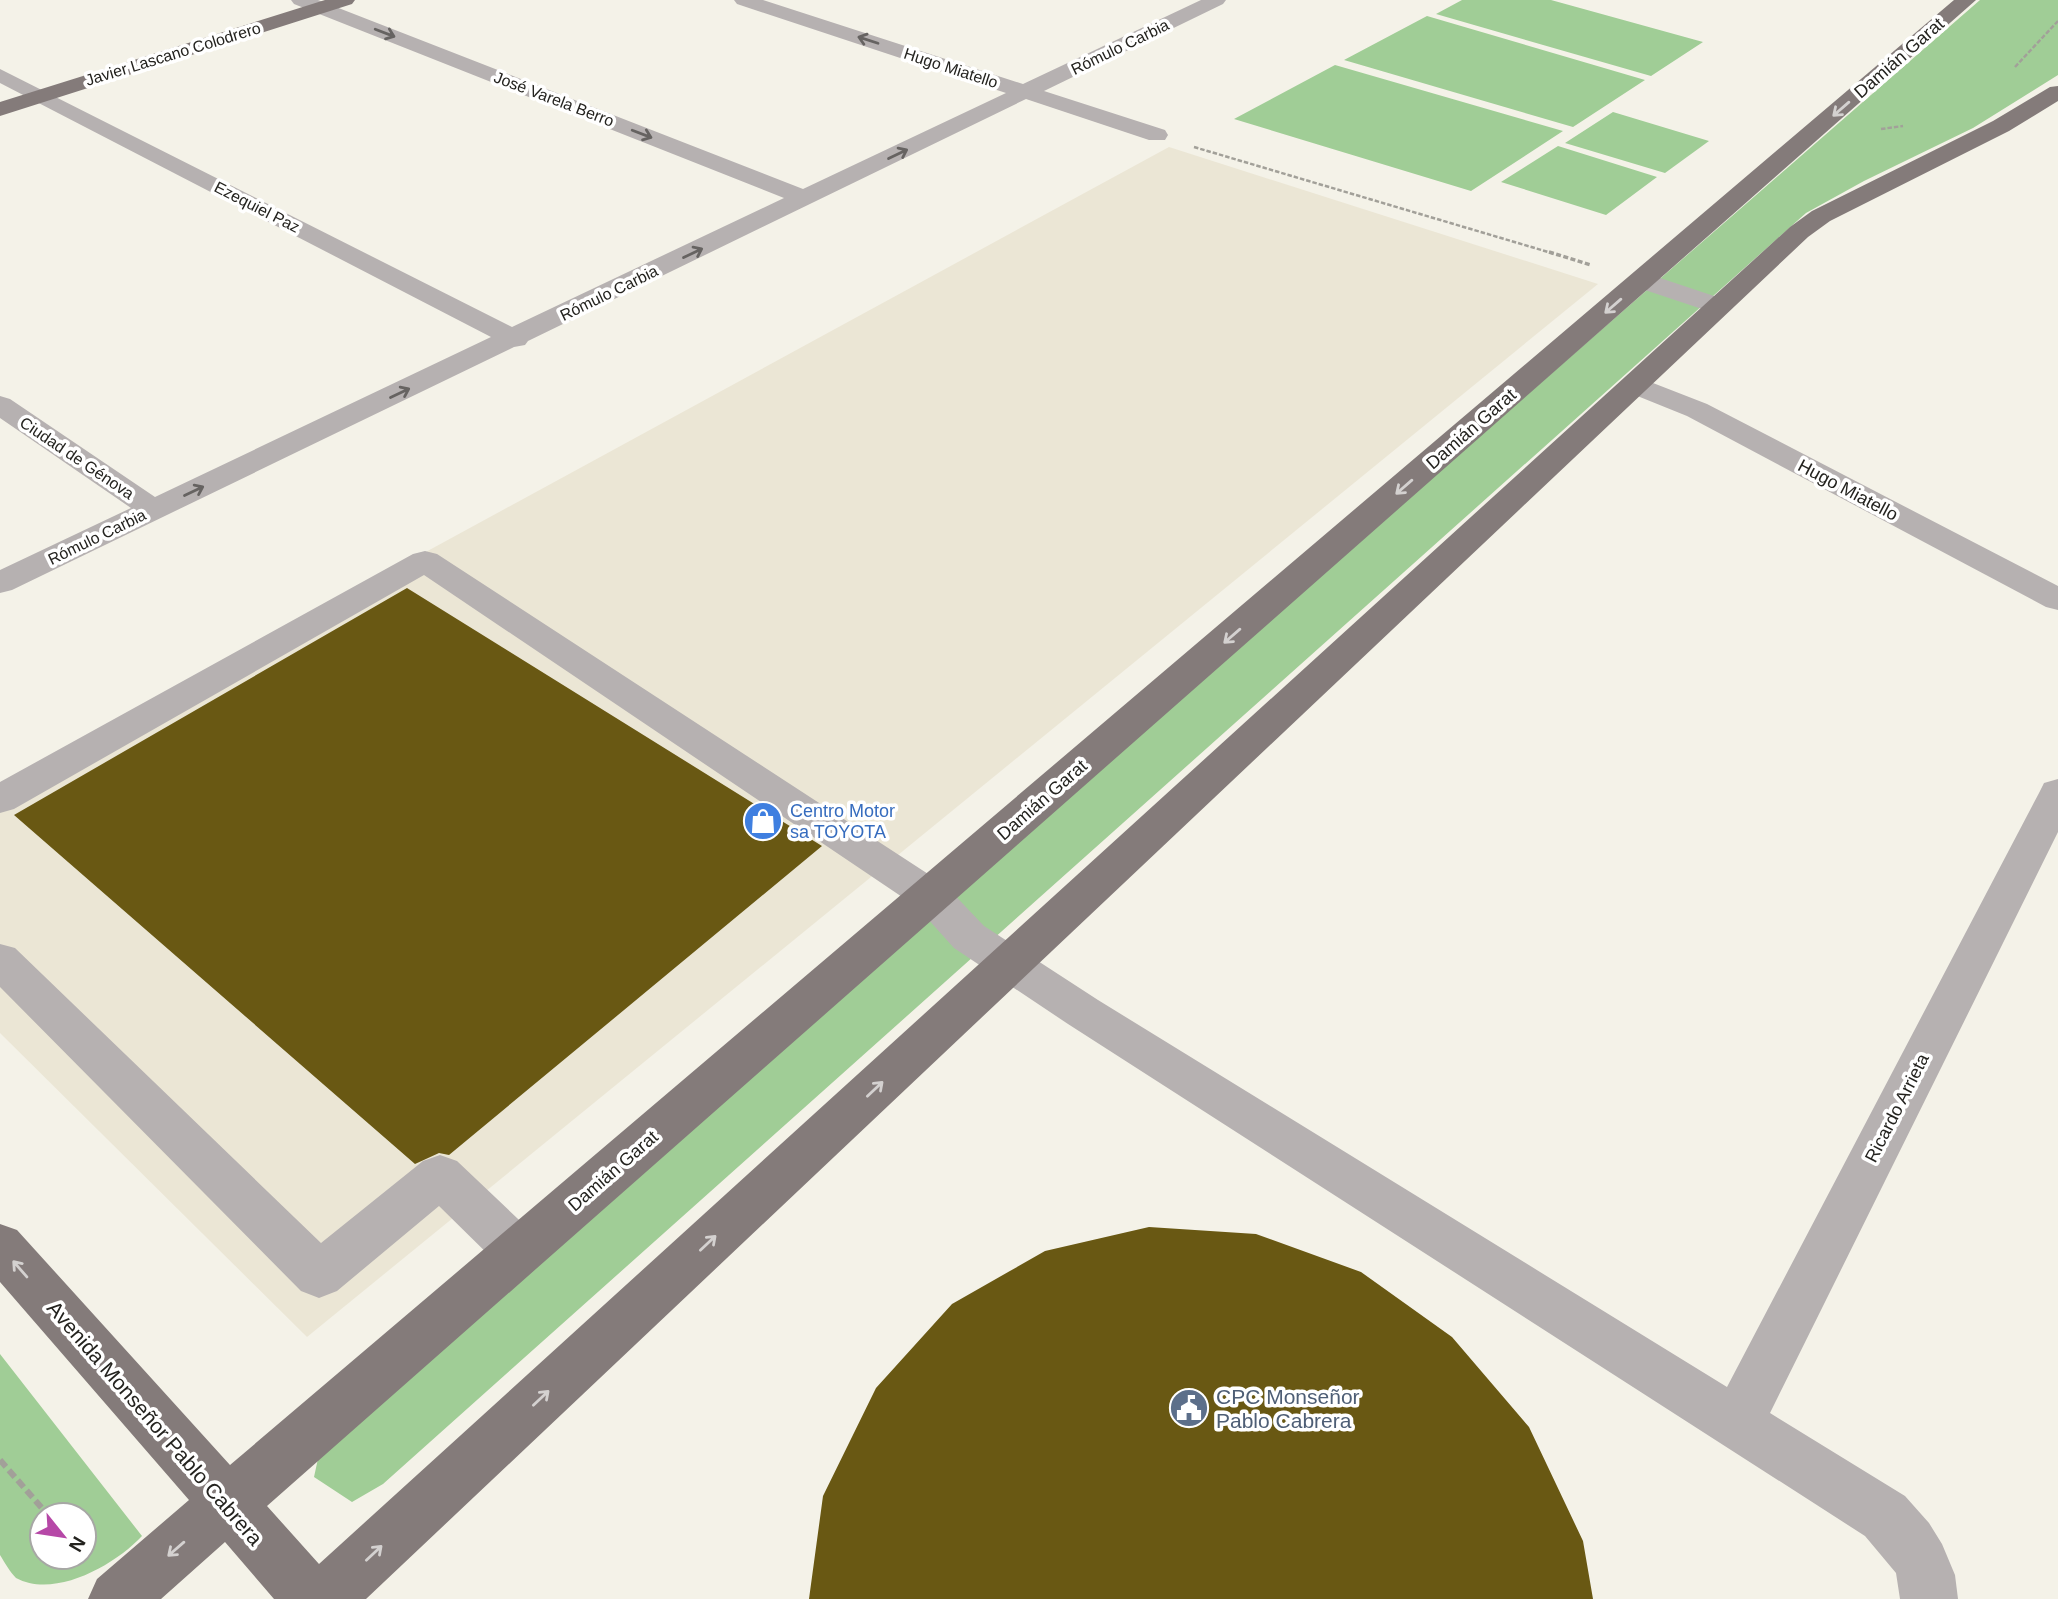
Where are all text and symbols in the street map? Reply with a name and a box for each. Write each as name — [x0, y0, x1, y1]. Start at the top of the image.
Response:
street label: Damián Garat — [1850, 14, 1948, 102]
street label: Rómulo Carbia — [1068, 16, 1172, 78]
street label: Javier Lascano Colodrero — [83, 19, 263, 89]
one-way arrow — [373, 27, 395, 40]
one-way arrow — [857, 33, 879, 45]
street label: Hugo Miatello — [902, 45, 1000, 91]
street label: José Varela Berro — [492, 68, 616, 130]
one-way arrow — [1832, 101, 1850, 117]
one-way arrow — [631, 128, 653, 141]
one-way arrow — [887, 146, 908, 160]
street label: Ezequiel Paz — [212, 178, 302, 236]
one-way arrow — [682, 245, 703, 259]
street label: Rómulo Carbia — [557, 262, 661, 324]
one-way arrow — [1604, 298, 1622, 314]
street label: Damián Garat — [1422, 385, 1520, 473]
one-way arrow — [389, 386, 410, 399]
street label: Ciudad de Génova — [17, 414, 137, 502]
street label: Hugo Miatello — [1795, 455, 1901, 525]
one-way arrow — [1395, 479, 1413, 495]
one-way arrow — [183, 483, 204, 497]
street label: Rómulo Carbia — [45, 506, 149, 568]
one-way arrow — [1223, 628, 1241, 644]
street label: Damián Garat — [993, 756, 1091, 844]
shop icon: Centro Motor sa TOYOTA — [742, 800, 784, 842]
place label: Centro Motor sa TOYOTA — [790, 801, 895, 842]
street label: Ricardo Arrieta — [1861, 1050, 1933, 1166]
one-way arrow — [866, 1080, 883, 1097]
street label: Damián Garat — [564, 1127, 662, 1215]
one-way arrow — [699, 1235, 716, 1252]
one-way arrow — [12, 1261, 28, 1279]
street label: Avenida Monseñor Pablo Cabrera — [43, 1296, 268, 1550]
place label: CPC Monseñor Pablo Cabrera — [1216, 1385, 1360, 1432]
public building icon: CPC Monseñor Pablo Cabrera — [1168, 1387, 1210, 1429]
one-way arrow — [532, 1390, 550, 1406]
north arrow — [28, 1501, 98, 1571]
text: N — [65, 1533, 90, 1555]
one-way arrow — [167, 1541, 185, 1557]
one-way arrow — [365, 1544, 382, 1561]

